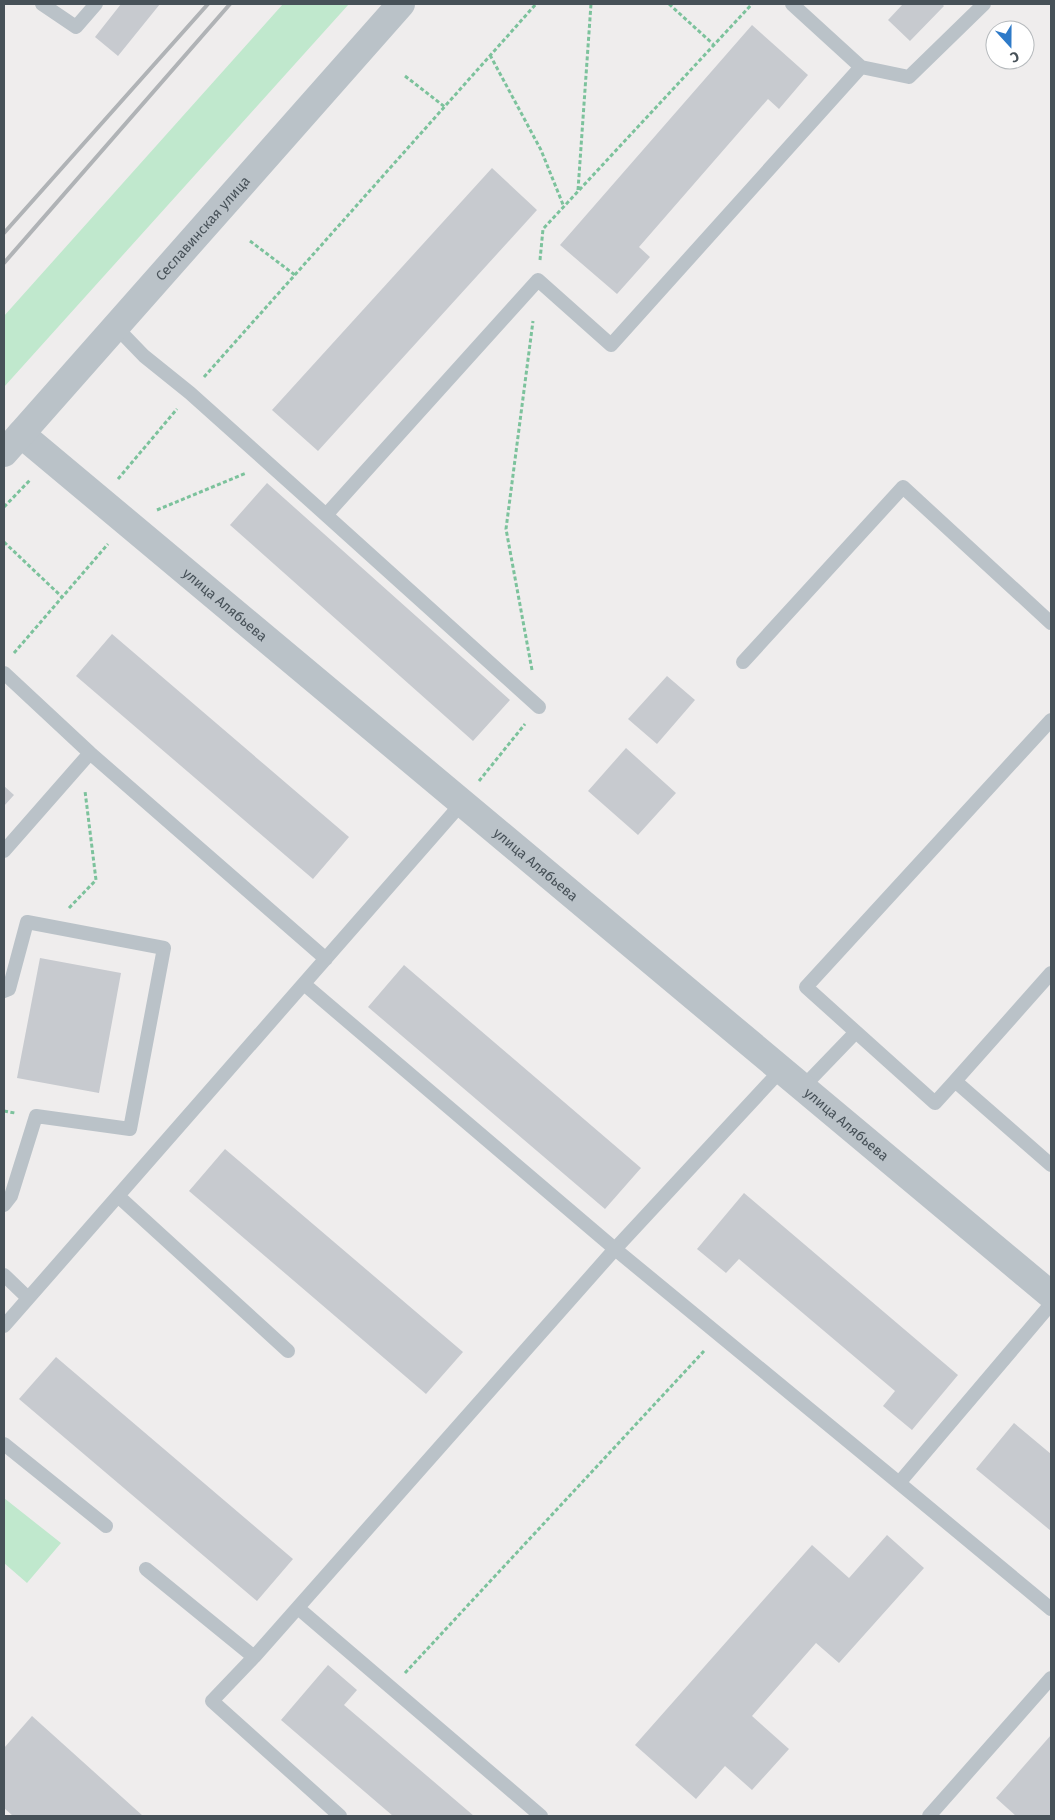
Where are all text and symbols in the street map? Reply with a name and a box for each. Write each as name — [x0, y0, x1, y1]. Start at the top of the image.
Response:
north arrow — [985, 20, 1035, 70]
text: С — [1008, 47, 1021, 66]
street label: Сеславинская улица — [152, 173, 254, 284]
street label: улица Алябьева — [179, 565, 270, 645]
street label: улица Алябьева — [490, 825, 581, 905]
street label: улица Алябьева — [801, 1084, 892, 1165]

